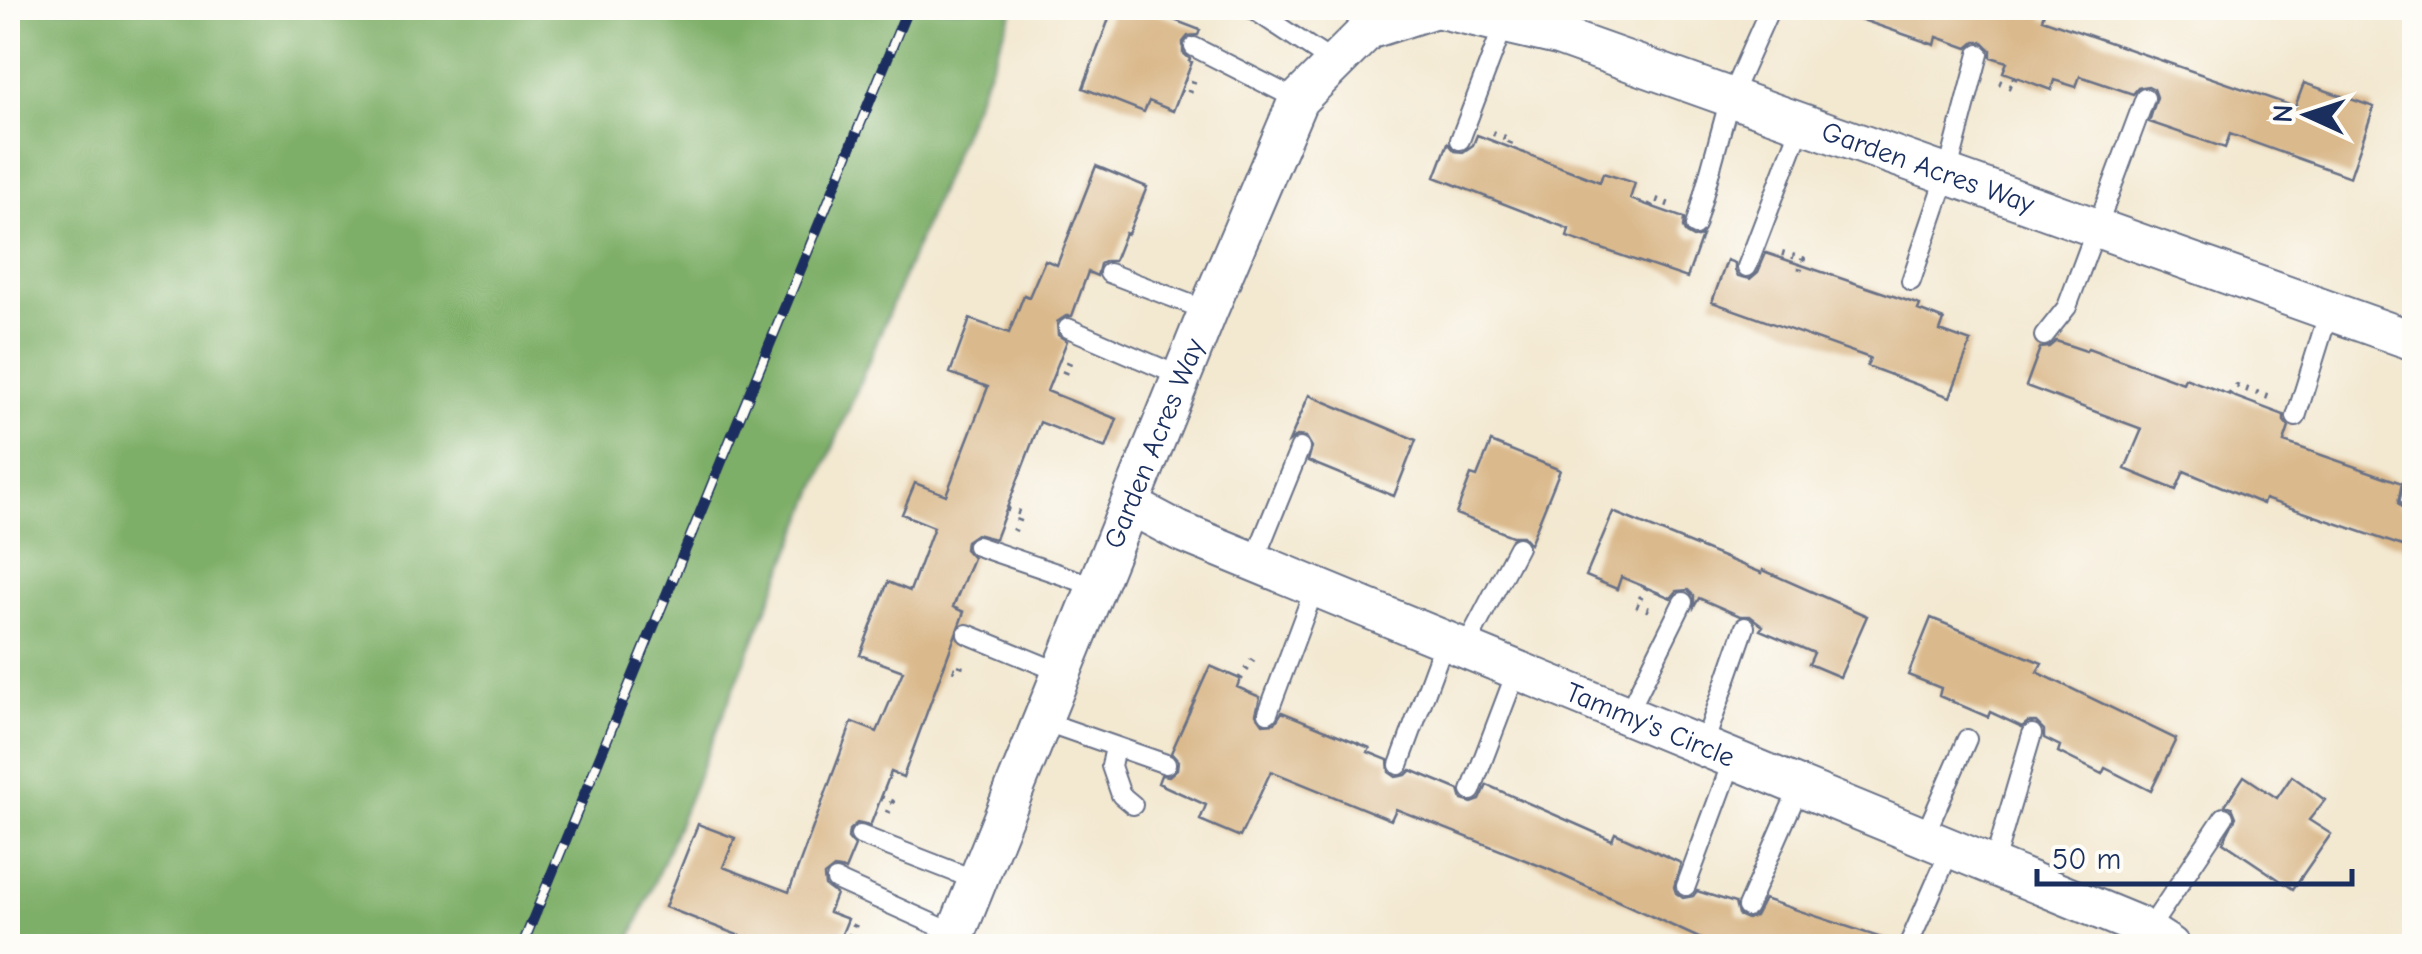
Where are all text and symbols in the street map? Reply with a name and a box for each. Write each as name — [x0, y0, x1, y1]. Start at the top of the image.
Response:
north arrow — [2257, 65, 2357, 165]
text: N — [2267, 104, 2299, 124]
street label: Garden Acres Way — [1817, 115, 2039, 221]
street label: Garden Acres Way — [1098, 334, 1211, 553]
street label: Tammy's Circle — [1561, 676, 1739, 774]
scale bar — [2037, 824, 2352, 886]
text: 50 m — [2052, 842, 2121, 877]

